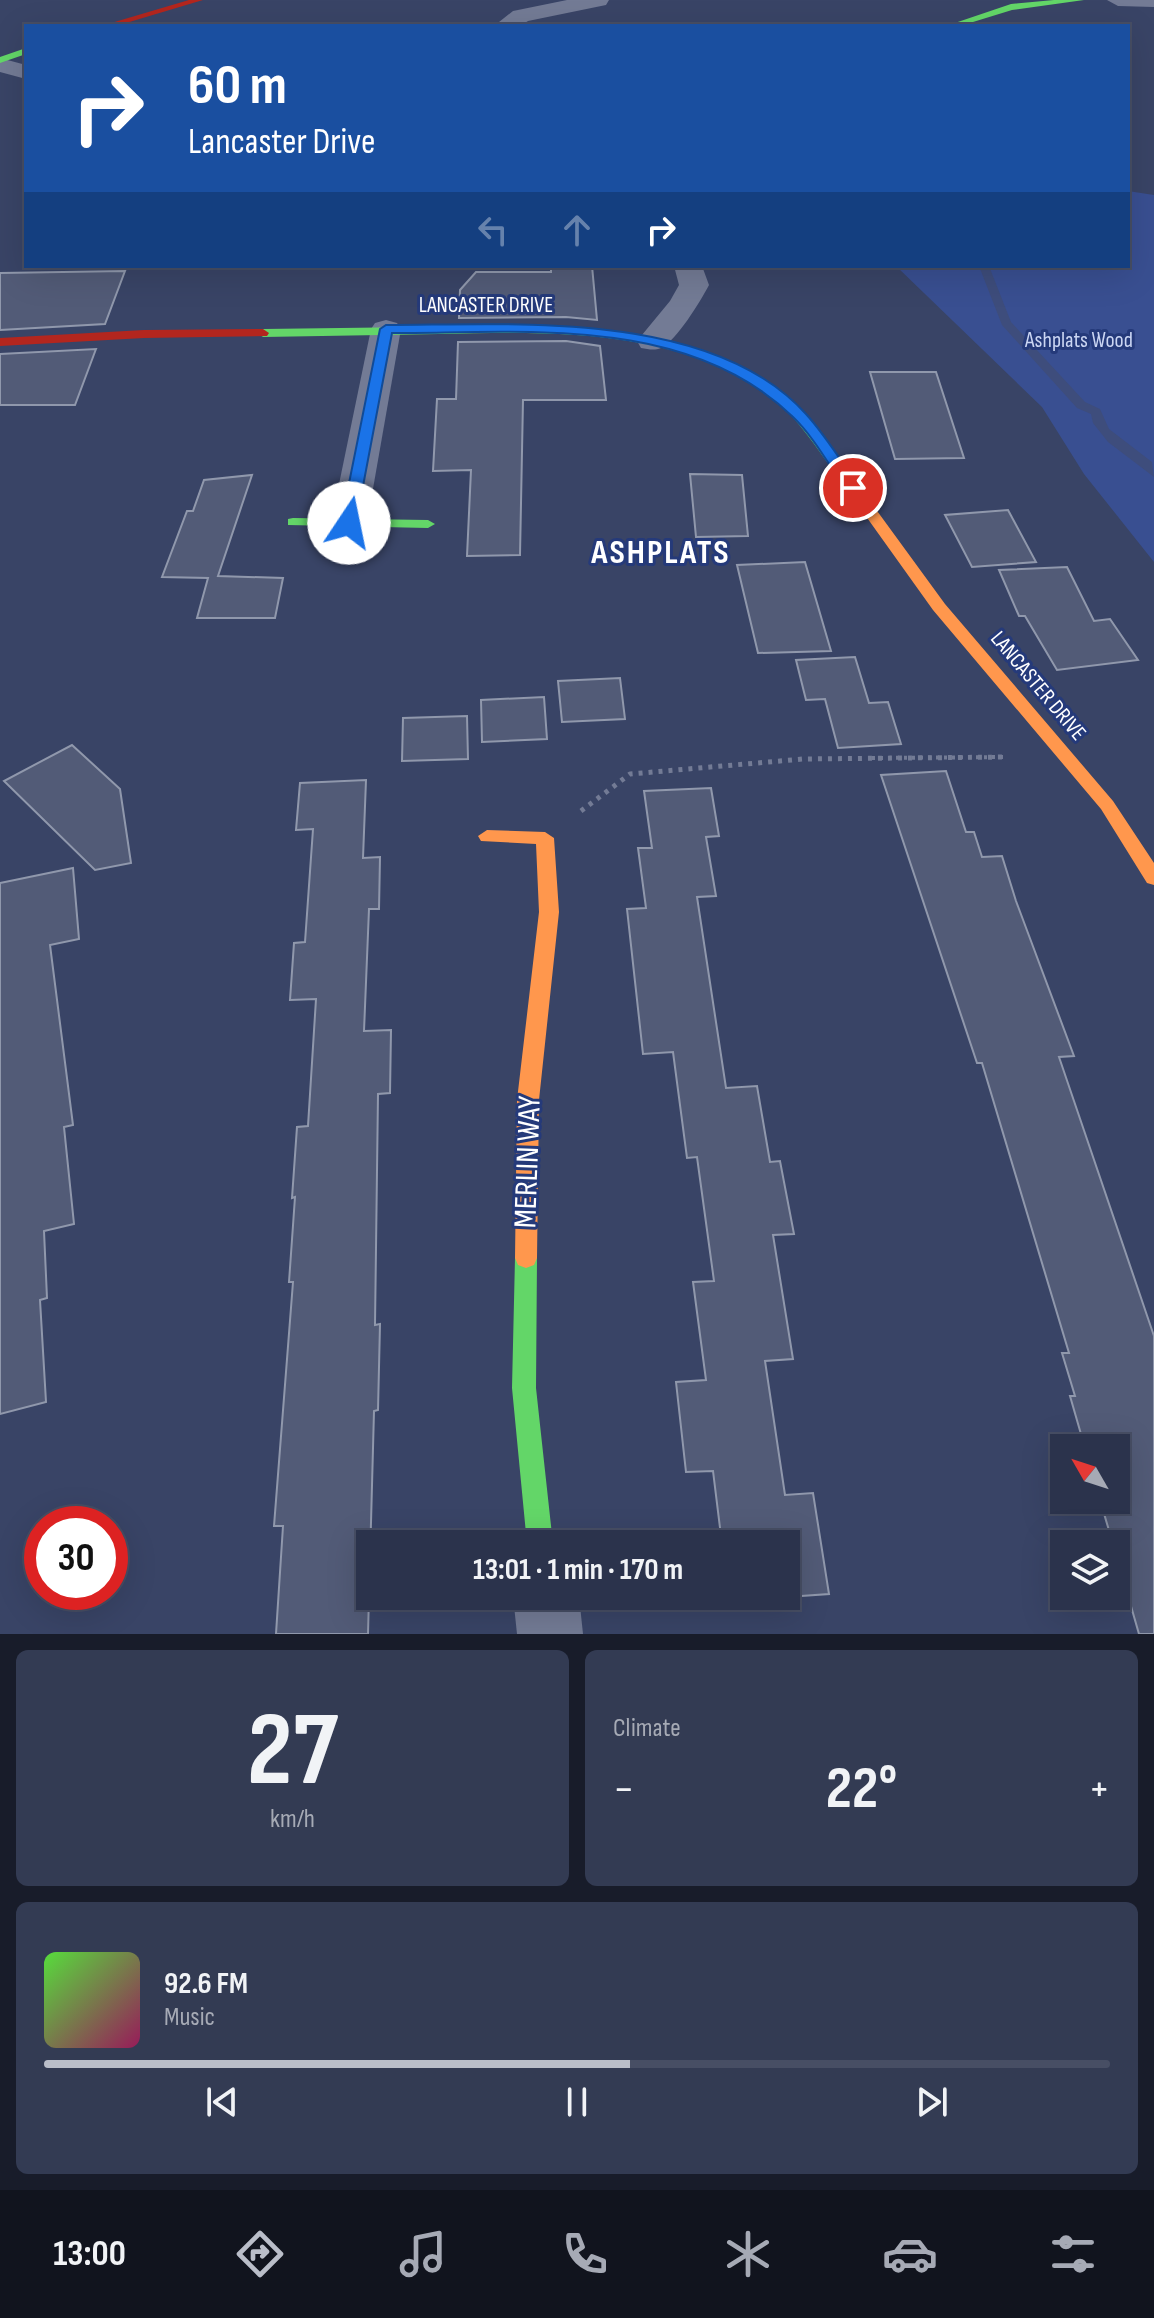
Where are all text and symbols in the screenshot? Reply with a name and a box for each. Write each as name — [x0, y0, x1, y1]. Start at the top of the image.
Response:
text: 60 m — [188, 53, 287, 120]
icon: right — [56, 56, 160, 160]
text: Lancaster Drive — [188, 121, 375, 164]
icon: left — [471, 208, 515, 252]
icon: ahead — [555, 208, 599, 252]
icon: right — [639, 208, 683, 252]
street label: LANCASTER DRIVE — [419, 292, 553, 319]
park label: Ashplats Wood — [1024, 327, 1133, 354]
pin — [819, 454, 887, 522]
icon: arrive — [831, 466, 875, 510]
position arrow — [307, 481, 391, 565]
district label: ASHPLATS — [590, 532, 731, 573]
street label: LANCASTER DRIVE — [984, 626, 1092, 746]
street label: MERLIN WAY — [506, 1094, 550, 1229]
north arrow — [1050, 1434, 1130, 1514]
map controls — [1050, 1434, 1130, 1610]
speed limit sign: 30 — [24, 1506, 128, 1610]
button: layers — [1050, 1530, 1130, 1610]
text: 13:01 · 1 min · 170 m — [473, 1552, 683, 1588]
text: 27 — [247, 1689, 338, 1814]
text: Climate — [613, 1713, 681, 1744]
text: 22° — [826, 1753, 897, 1825]
text: − — [613, 1763, 635, 1816]
text: + — [1088, 1763, 1110, 1816]
text: km/h — [270, 1804, 315, 1835]
text: 92.6 FM — [164, 1966, 248, 2002]
text: Music — [164, 2002, 215, 2033]
icon: previous — [200, 2080, 244, 2124]
icon: pause — [555, 2080, 599, 2124]
icon: next — [910, 2080, 954, 2124]
icon: directions — [232, 2226, 288, 2282]
icon: music — [395, 2226, 451, 2282]
icon: phone — [557, 2226, 613, 2282]
icon: climate — [720, 2226, 776, 2282]
icon: car — [882, 2226, 938, 2282]
icon: filters — [1045, 2226, 1101, 2282]
text: 13:00 — [53, 2233, 126, 2276]

